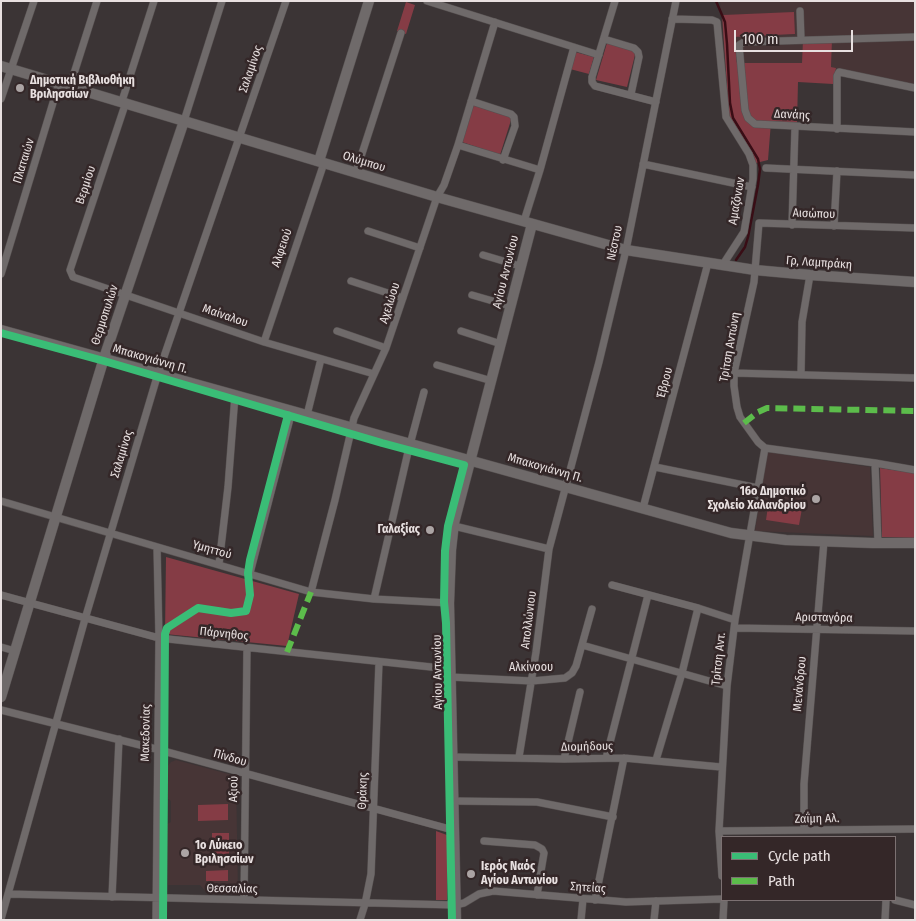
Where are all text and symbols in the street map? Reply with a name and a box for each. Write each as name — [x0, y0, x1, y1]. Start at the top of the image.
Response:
scale bar — [736, 20, 855, 52]
text: 100 m — [742, 30, 779, 48]
street label: Σαλαμίνος — [236, 43, 266, 95]
place label: Δημοτική Βιβλιοθήκη Βριλησσίων — [30, 74, 135, 102]
marker: Δημοτική Βιβλιοθήκη Βριλησσίων — [14, 82, 26, 94]
street label: Δανάης — [774, 107, 810, 123]
street label: Πλαταιών — [10, 137, 38, 185]
street label: Ολύμπου — [341, 149, 387, 175]
street label: Βερμίου — [73, 164, 99, 206]
street label: Αμαζόνων — [726, 176, 748, 226]
street label: Αισώπου — [792, 206, 836, 222]
street label: Νέστου — [604, 224, 626, 262]
street label: Αλφειού — [269, 227, 295, 269]
street label: Αγίου Αντωνίου — [490, 234, 522, 310]
street label: Γρ, Λαμπράκη — [785, 254, 853, 272]
street label: Αχελώου — [377, 281, 403, 325]
street label: Θερμοπυλών — [89, 283, 121, 347]
street label: Μαίναλου — [200, 302, 250, 330]
street label: Τρίτση Αντώνη — [717, 311, 743, 383]
street label: Μπακογιάννη Π. — [111, 341, 189, 377]
street label: Έβρου — [654, 366, 676, 400]
street label: Σαλαμίνος — [108, 428, 136, 480]
street label: Μπακογιάννη Π. — [506, 450, 584, 486]
place label: 16ο Δημοτικό Σχολείο Χαλανδρίου — [708, 485, 806, 513]
marker: 16ο Δημοτικό Σχολείο Χαλανδρίου — [810, 493, 822, 505]
place label: Γαλαξίας — [378, 523, 420, 537]
marker: Γαλαξίας — [424, 524, 436, 536]
street label: Υμηττού — [191, 538, 233, 562]
street label: Απολλώνιου — [518, 590, 540, 650]
street label: Αρισταγόρα — [795, 610, 853, 626]
street label: Πάρνηθος — [199, 624, 249, 644]
street label: Τρίτση Αντ. — [709, 632, 729, 686]
street label: Αγίου Αντωνίου — [430, 634, 446, 710]
street label: Μενάνδρου — [790, 656, 810, 712]
street label: Αλκίνοου — [509, 661, 553, 675]
street label: Μακεδονίας — [138, 704, 154, 762]
street label: Διομήδους — [561, 739, 613, 755]
street label: Πίνδου — [212, 746, 248, 770]
street label: Θράκης — [355, 772, 371, 810]
street label: Αξιού — [227, 776, 241, 802]
street label: Ζαΐμη Αλ. — [794, 811, 840, 827]
legend — [721, 836, 896, 901]
place label: 1o Λύκειο Βριλησσίων — [195, 839, 254, 867]
marker: 1o Λύκειο Βριλησσίων — [179, 847, 191, 859]
text: Cycle path — [768, 847, 831, 865]
place label: Ιερός Ναός Αγίου Αντωνίου — [481, 860, 558, 888]
marker: Ιερός Ναός Αγίου Αντωνίου — [465, 868, 477, 880]
text: Path — [768, 872, 795, 890]
street label: Σητείας — [570, 880, 606, 896]
street label: Θεσσαλίας — [206, 881, 258, 897]

